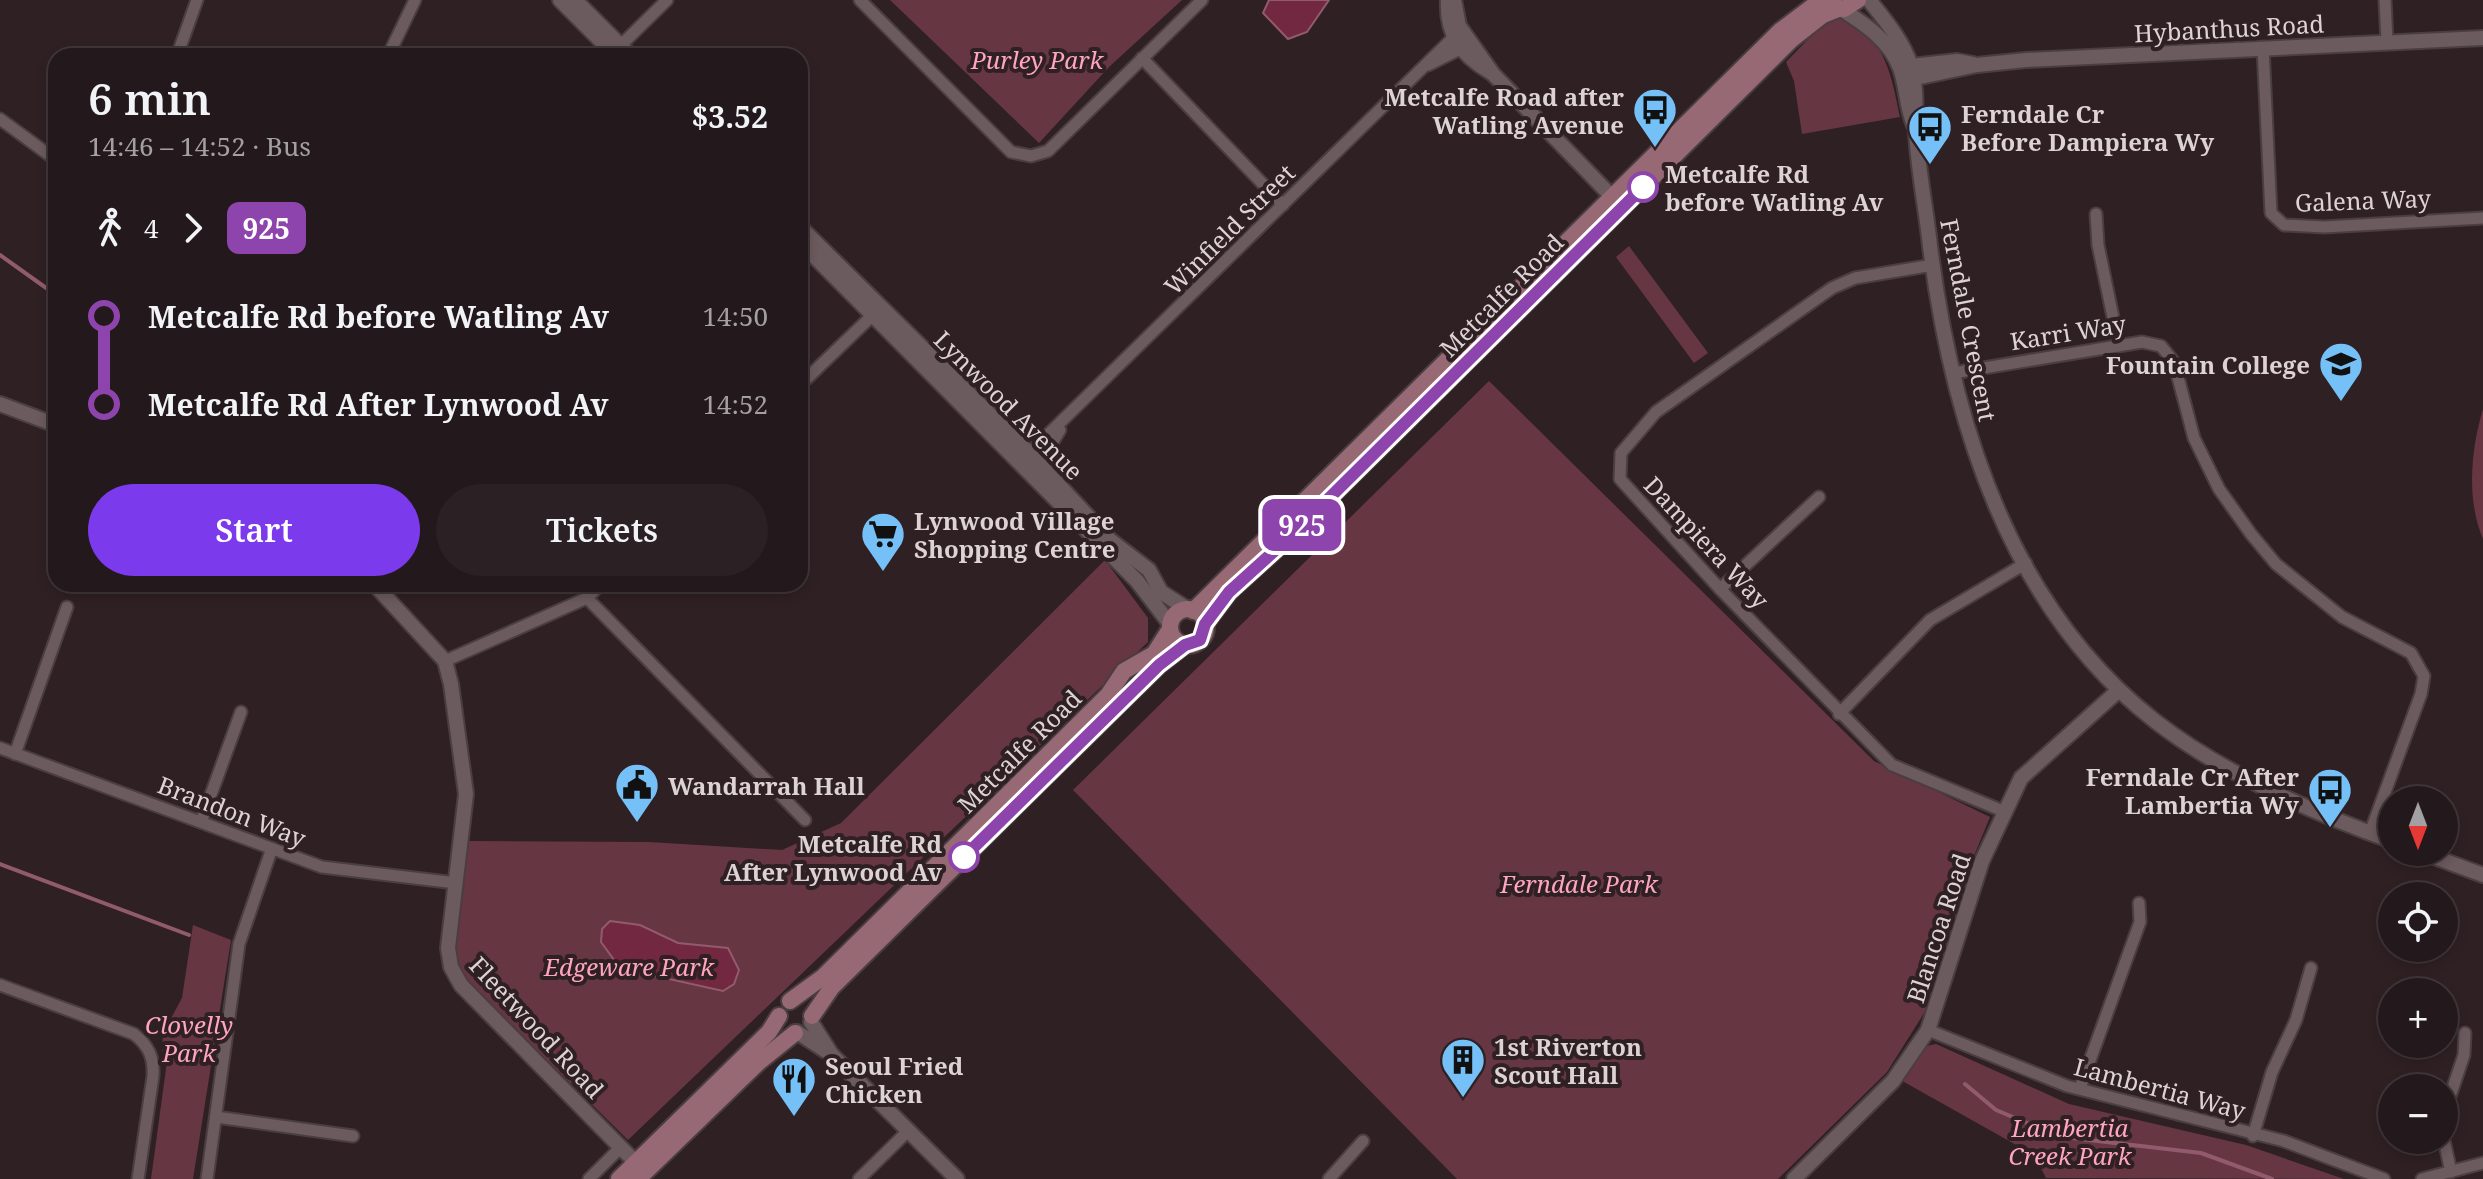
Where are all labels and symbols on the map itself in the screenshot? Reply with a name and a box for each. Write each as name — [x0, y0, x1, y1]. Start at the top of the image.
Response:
street label: Hybanthus Road — [2133, 7, 2325, 49]
park label: Purley Park — [970, 43, 1104, 76]
place label: Metcalfe Road after Watling Avenue — [1384, 80, 1624, 141]
bus stop icon: Metcalfe Road after Watling Avenue — [1631, 86, 1679, 149]
place label: Ferndale Cr Before Dampiera Wy — [1961, 97, 2214, 158]
bus stop icon: Ferndale Cr Before Dampiera Wy — [1906, 103, 1954, 166]
street label: Winfield Street — [1156, 156, 1302, 302]
place label: Metcalfe Rd before Watling Av — [1665, 157, 1884, 218]
marker: Metcalfe Rd before Watling Av — [1628, 172, 1658, 202]
street label: Galena Way — [2294, 181, 2432, 219]
street label: Ferndale Crescent — [1933, 216, 2005, 424]
street label: Metcalfe Road — [1432, 226, 1570, 364]
street label: Karri Way — [2008, 306, 2129, 357]
street label: Lynwood Avenue — [927, 323, 1091, 487]
school or university icon: Fountain College — [2317, 340, 2365, 403]
place label: Fountain College — [2106, 348, 2310, 381]
street label: Dampiera Way — [1637, 469, 1777, 616]
line badge: 925 — [1256, 499, 1348, 551]
place label: Lynwood Village Shopping Centre — [914, 504, 1116, 565]
supermarket icon: Lynwood Village Shopping Centre — [859, 510, 907, 573]
street label: Metcalfe Road — [950, 682, 1088, 820]
place label: Ferndale Cr After Lambertia Wy — [2086, 760, 2299, 821]
public building icon: Wandarrah Hall — [613, 761, 661, 824]
bus stop icon: Ferndale Cr After Lambertia Wy — [2306, 766, 2354, 829]
street label: Brandon Way — [153, 768, 311, 854]
place label: Wandarrah Hall — [668, 769, 865, 802]
north arrow — [2378, 786, 2458, 866]
place label: Metcalfe Rd After Lynwood Av — [724, 827, 942, 888]
marker: Metcalfe Rd After Lynwood Av — [949, 842, 979, 872]
street label: Blancoa Road — [1898, 849, 1978, 1007]
park label: Ferndale Park — [1499, 867, 1659, 900]
street label: Fleetwood Road — [463, 949, 612, 1105]
park label: Edgeware Park — [543, 950, 715, 983]
park label: Clovelly Park — [145, 1008, 233, 1069]
place label: 1st Riverton Scout Hall — [1494, 1030, 1642, 1091]
building icon: 1st Riverton Scout Hall — [1439, 1036, 1487, 1099]
place label: Seoul Fried Chicken — [825, 1049, 964, 1110]
street label: Lambertia Way — [2071, 1049, 2250, 1127]
restaurant icon: Seoul Fried Chicken — [770, 1055, 818, 1118]
park label: Lambertia Creek Park — [2008, 1111, 2133, 1172]

